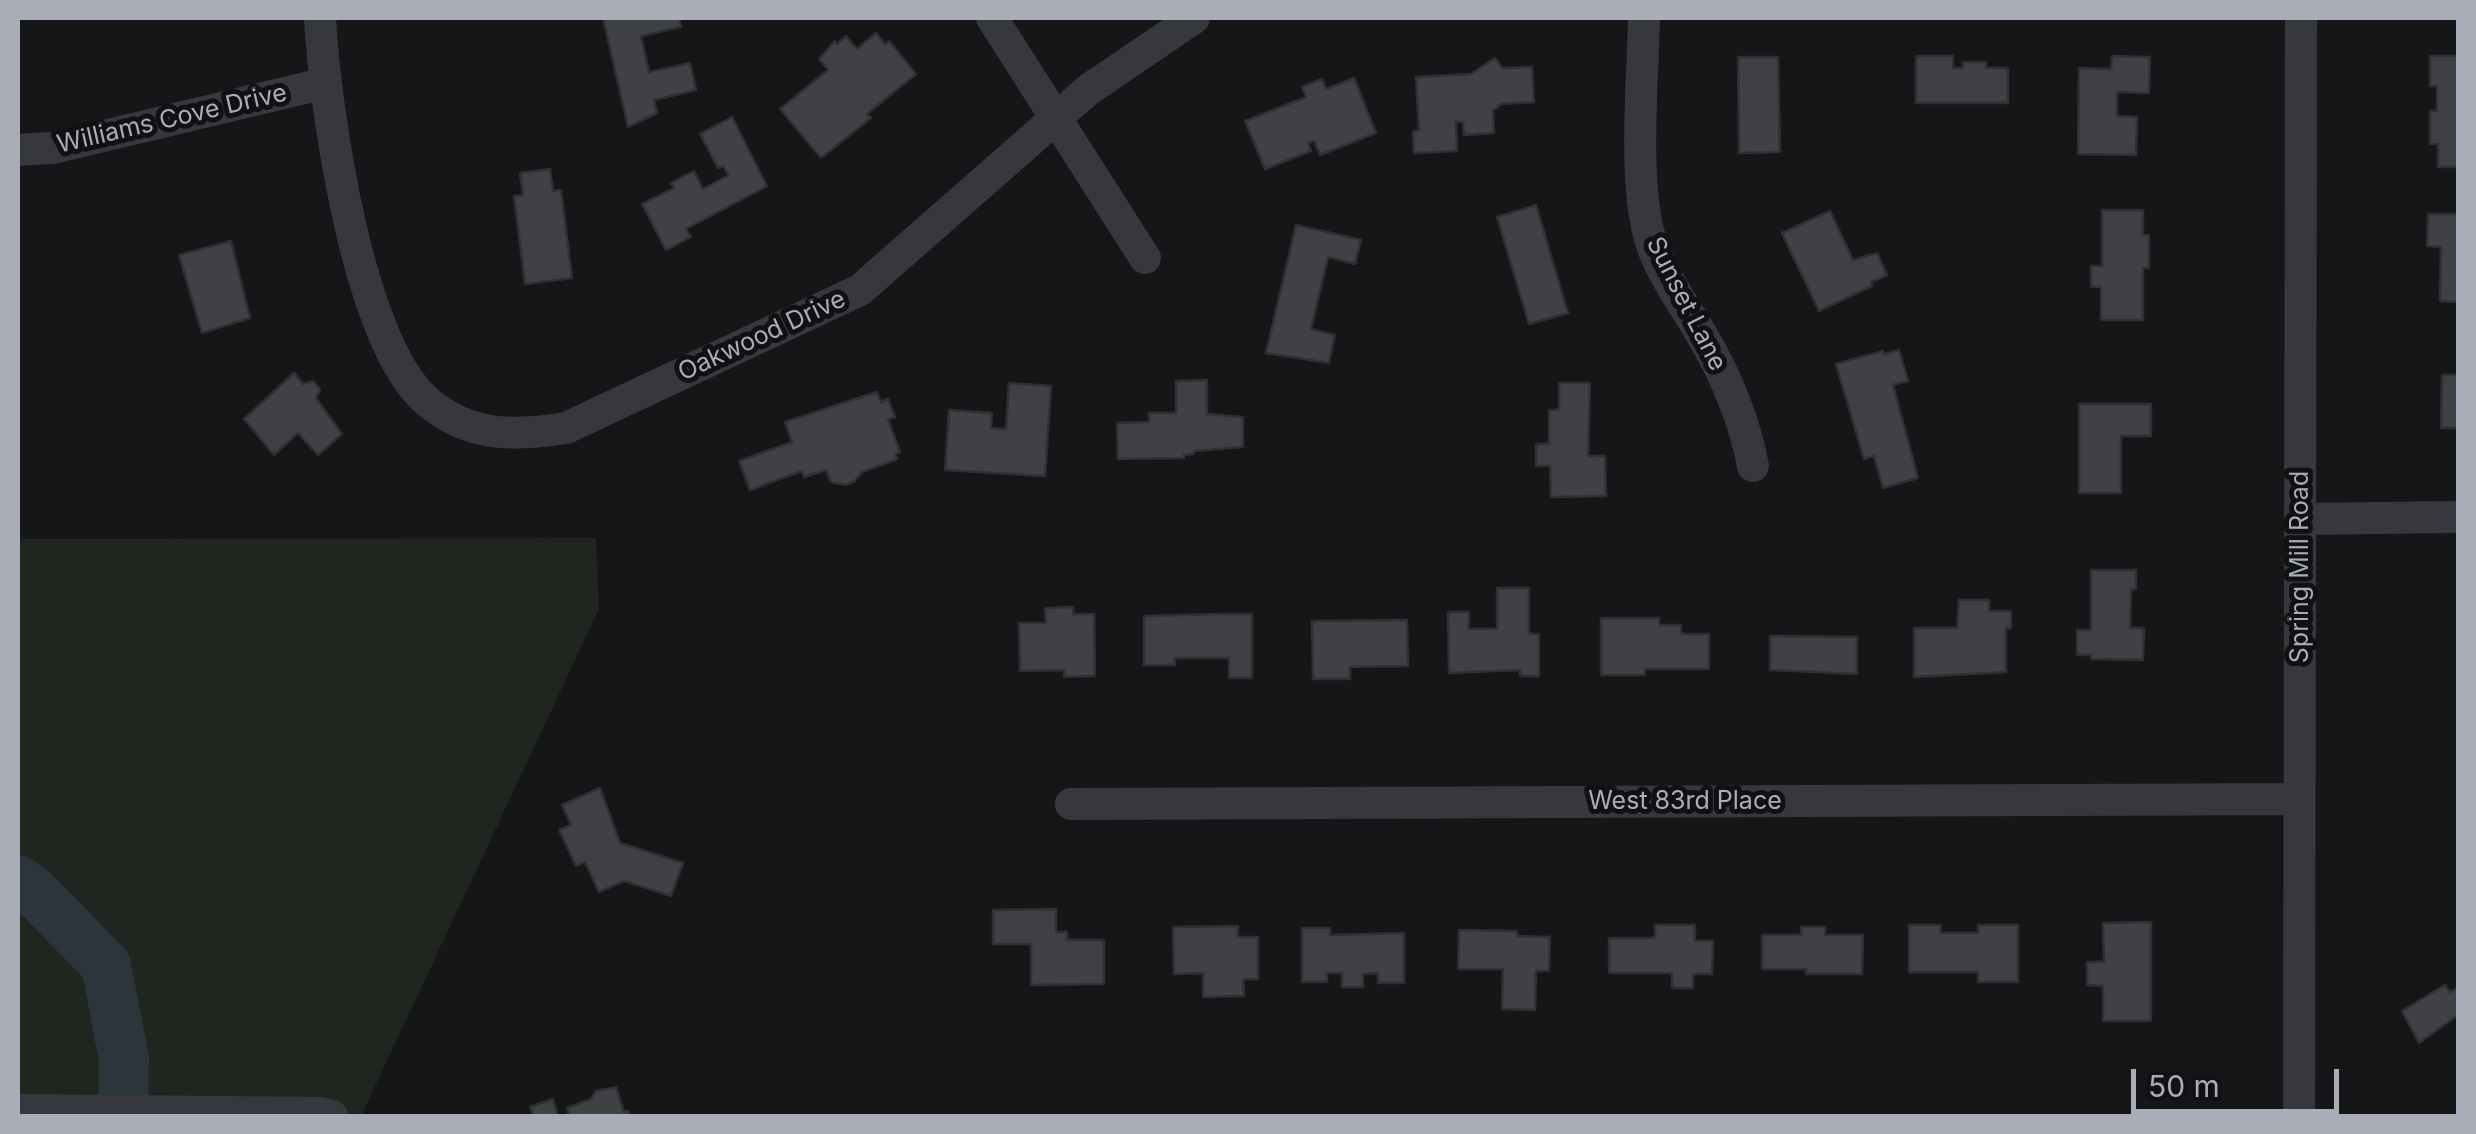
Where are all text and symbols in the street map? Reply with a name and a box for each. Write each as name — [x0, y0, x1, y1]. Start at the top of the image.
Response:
street label: Williams Cove Drive — [54, 78, 290, 160]
street label: Sunset Lane — [1639, 232, 1733, 376]
street label: Oakwood Drive — [674, 284, 850, 388]
street label: Spring Mill Road — [2285, 471, 2315, 663]
street label: West 83rd Place — [1588, 786, 1782, 816]
scale bar — [2136, 1049, 2344, 1111]
text: 50 m — [2148, 1068, 2220, 1104]

